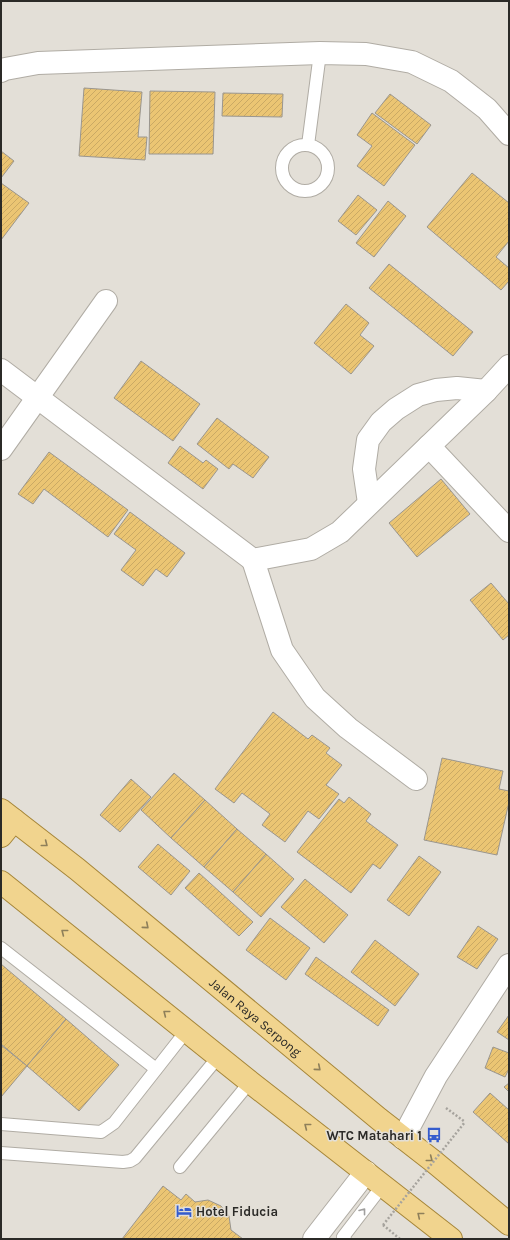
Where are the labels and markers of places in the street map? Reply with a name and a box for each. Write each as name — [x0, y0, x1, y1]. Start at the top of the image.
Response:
bus stop icon: WTC Matahari 1 — [425, 1126, 443, 1144]
place label: WTC Matahari 1 — [327, 1128, 422, 1143]
hotel icon: Hotel Fiducia — [175, 1202, 193, 1220]
place label: Hotel Fiducia — [196, 1204, 278, 1219]

